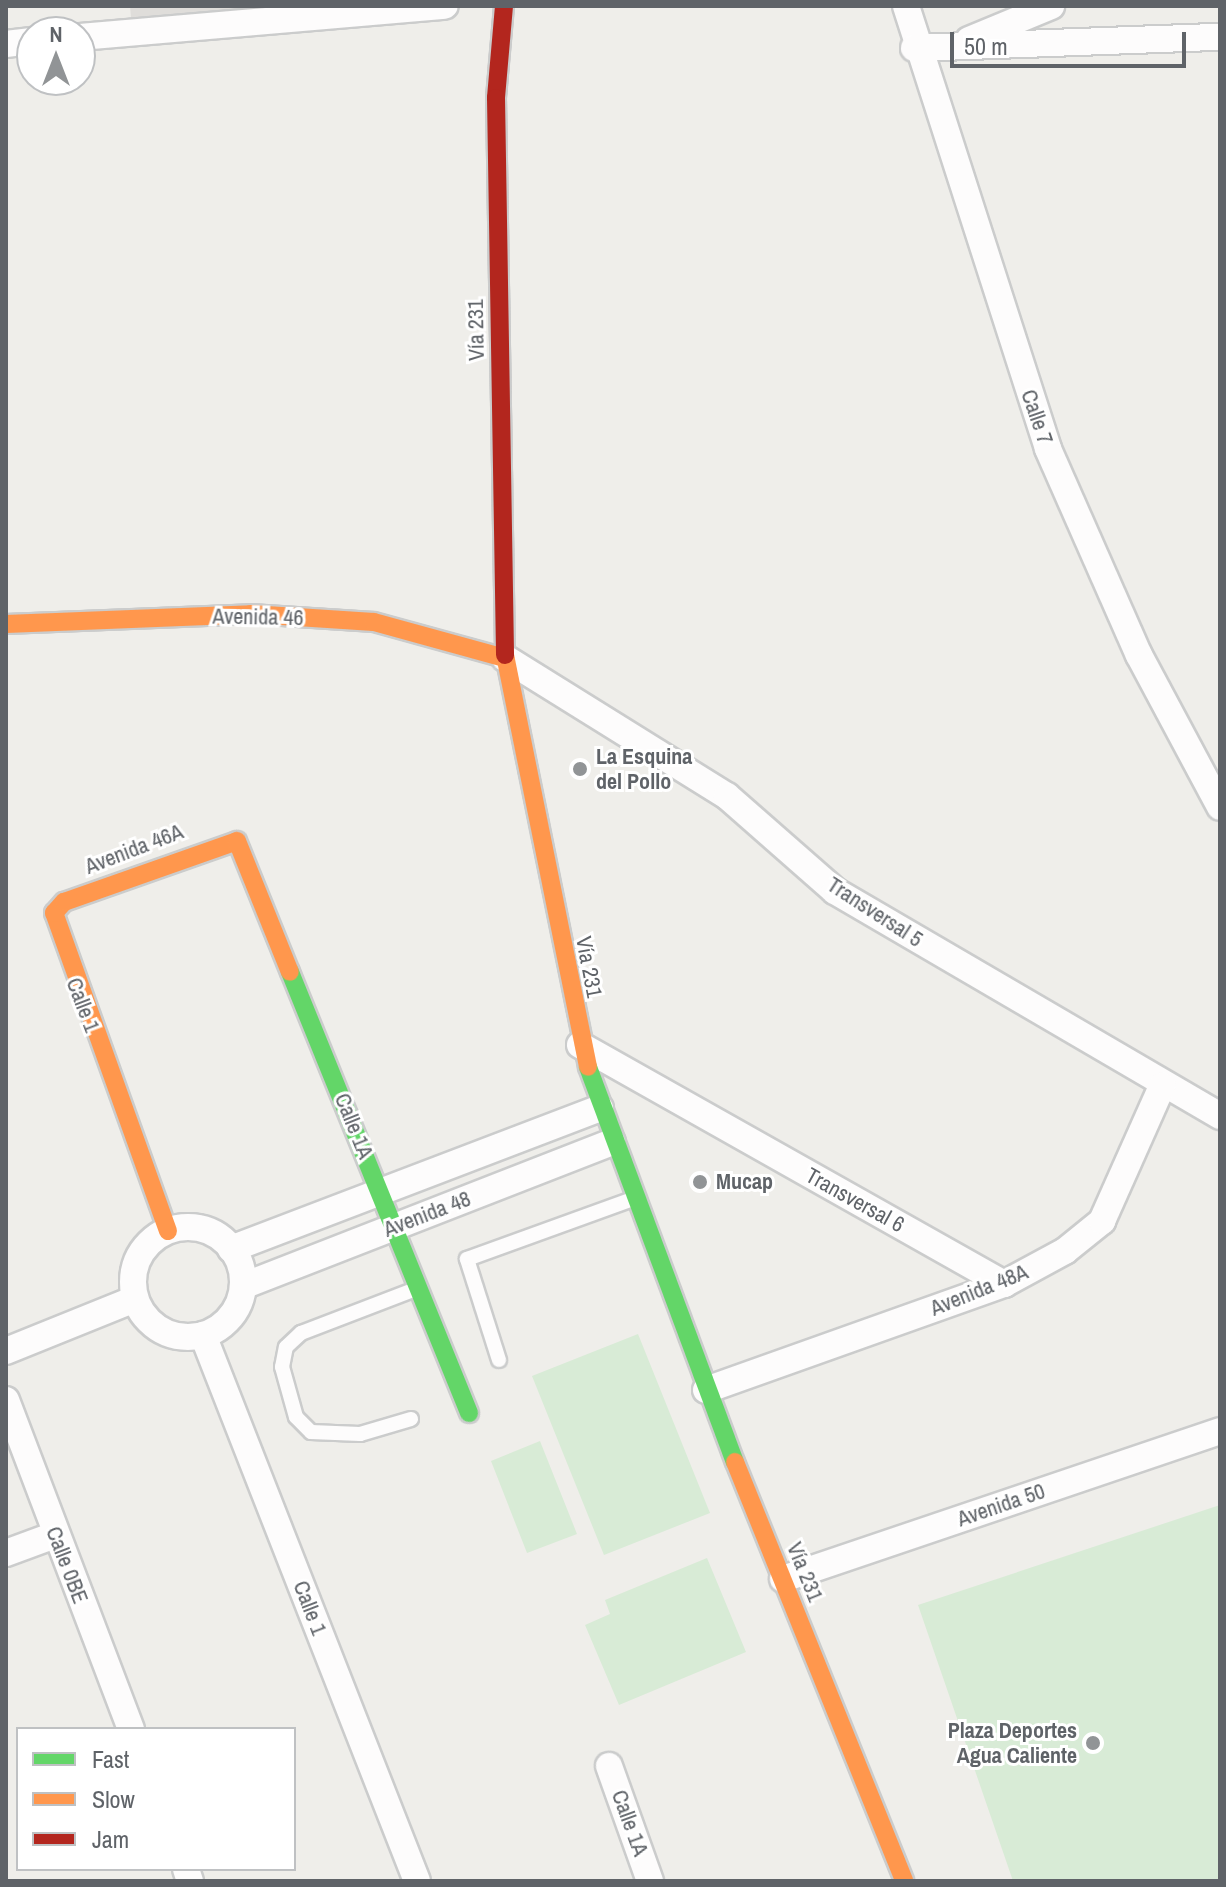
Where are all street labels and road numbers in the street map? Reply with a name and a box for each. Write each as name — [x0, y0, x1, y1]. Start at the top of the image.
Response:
street label: Vía 231 — [462, 299, 490, 361]
street label: Calle 7 — [1015, 386, 1059, 448]
street label: Avenida 46 — [212, 603, 304, 631]
street label: Avenida 46A — [81, 818, 187, 880]
street label: Transversal 5 — [822, 871, 928, 953]
street label: Vía 231 — [570, 934, 608, 1000]
street label: Calle 1 — [61, 974, 105, 1036]
street label: Calle 1A — [329, 1089, 379, 1163]
street label: Transversal 6 — [801, 1162, 909, 1238]
street label: Avenida 48 — [380, 1185, 474, 1243]
street label: Avenida 48A — [926, 1258, 1032, 1322]
street label: Avenida 50 — [954, 1478, 1048, 1532]
street label: Calle 0BE — [40, 1523, 94, 1607]
street label: Vía 231 — [781, 1538, 829, 1606]
street label: Calle 1 — [288, 1577, 332, 1639]
street label: Calle 1A — [606, 1786, 654, 1860]

